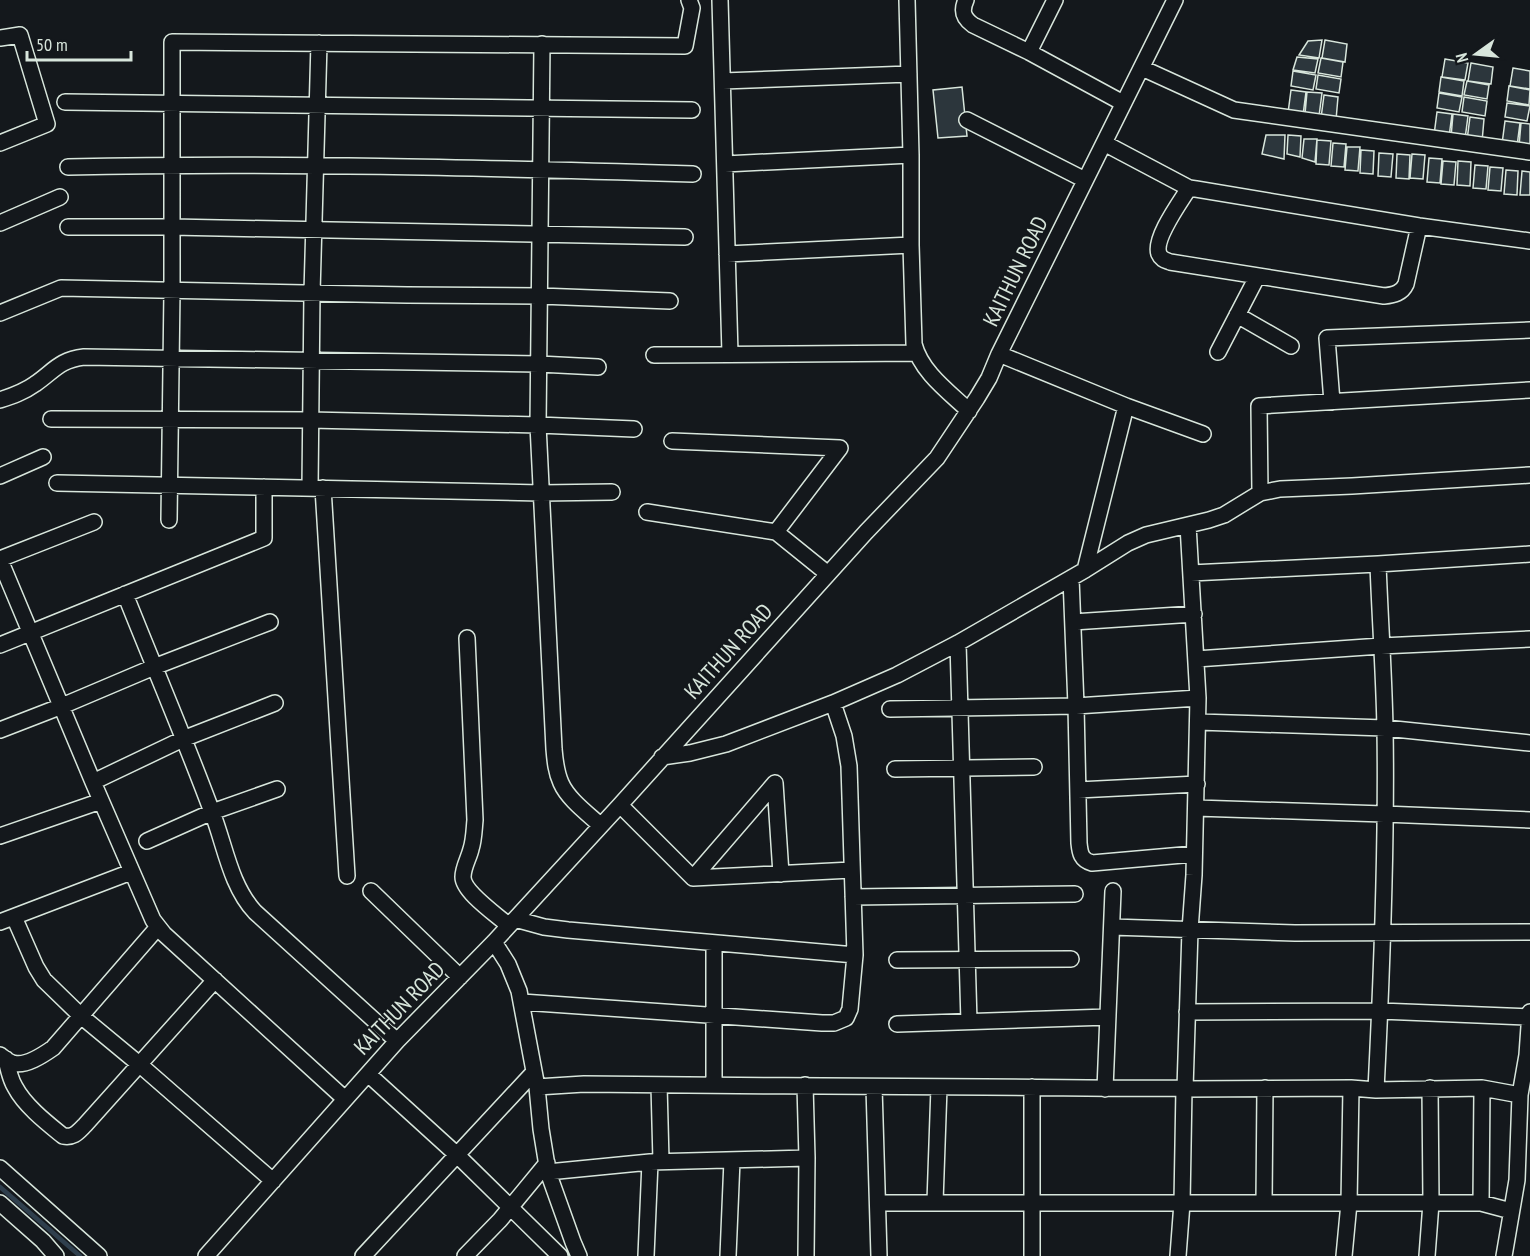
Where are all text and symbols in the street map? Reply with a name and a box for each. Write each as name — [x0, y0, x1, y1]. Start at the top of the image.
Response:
scale bar — [27, 24, 130, 62]
north arrow — [1446, 24, 1506, 84]
text: 50 m — [36, 33, 68, 56]
text: N — [1451, 51, 1472, 65]
street label: KAITHUN ROAD — [976, 211, 1054, 331]
street label: KAITHUN ROAD — [678, 597, 778, 705]
street label: KAITHUN ROAD — [348, 955, 450, 1061]

